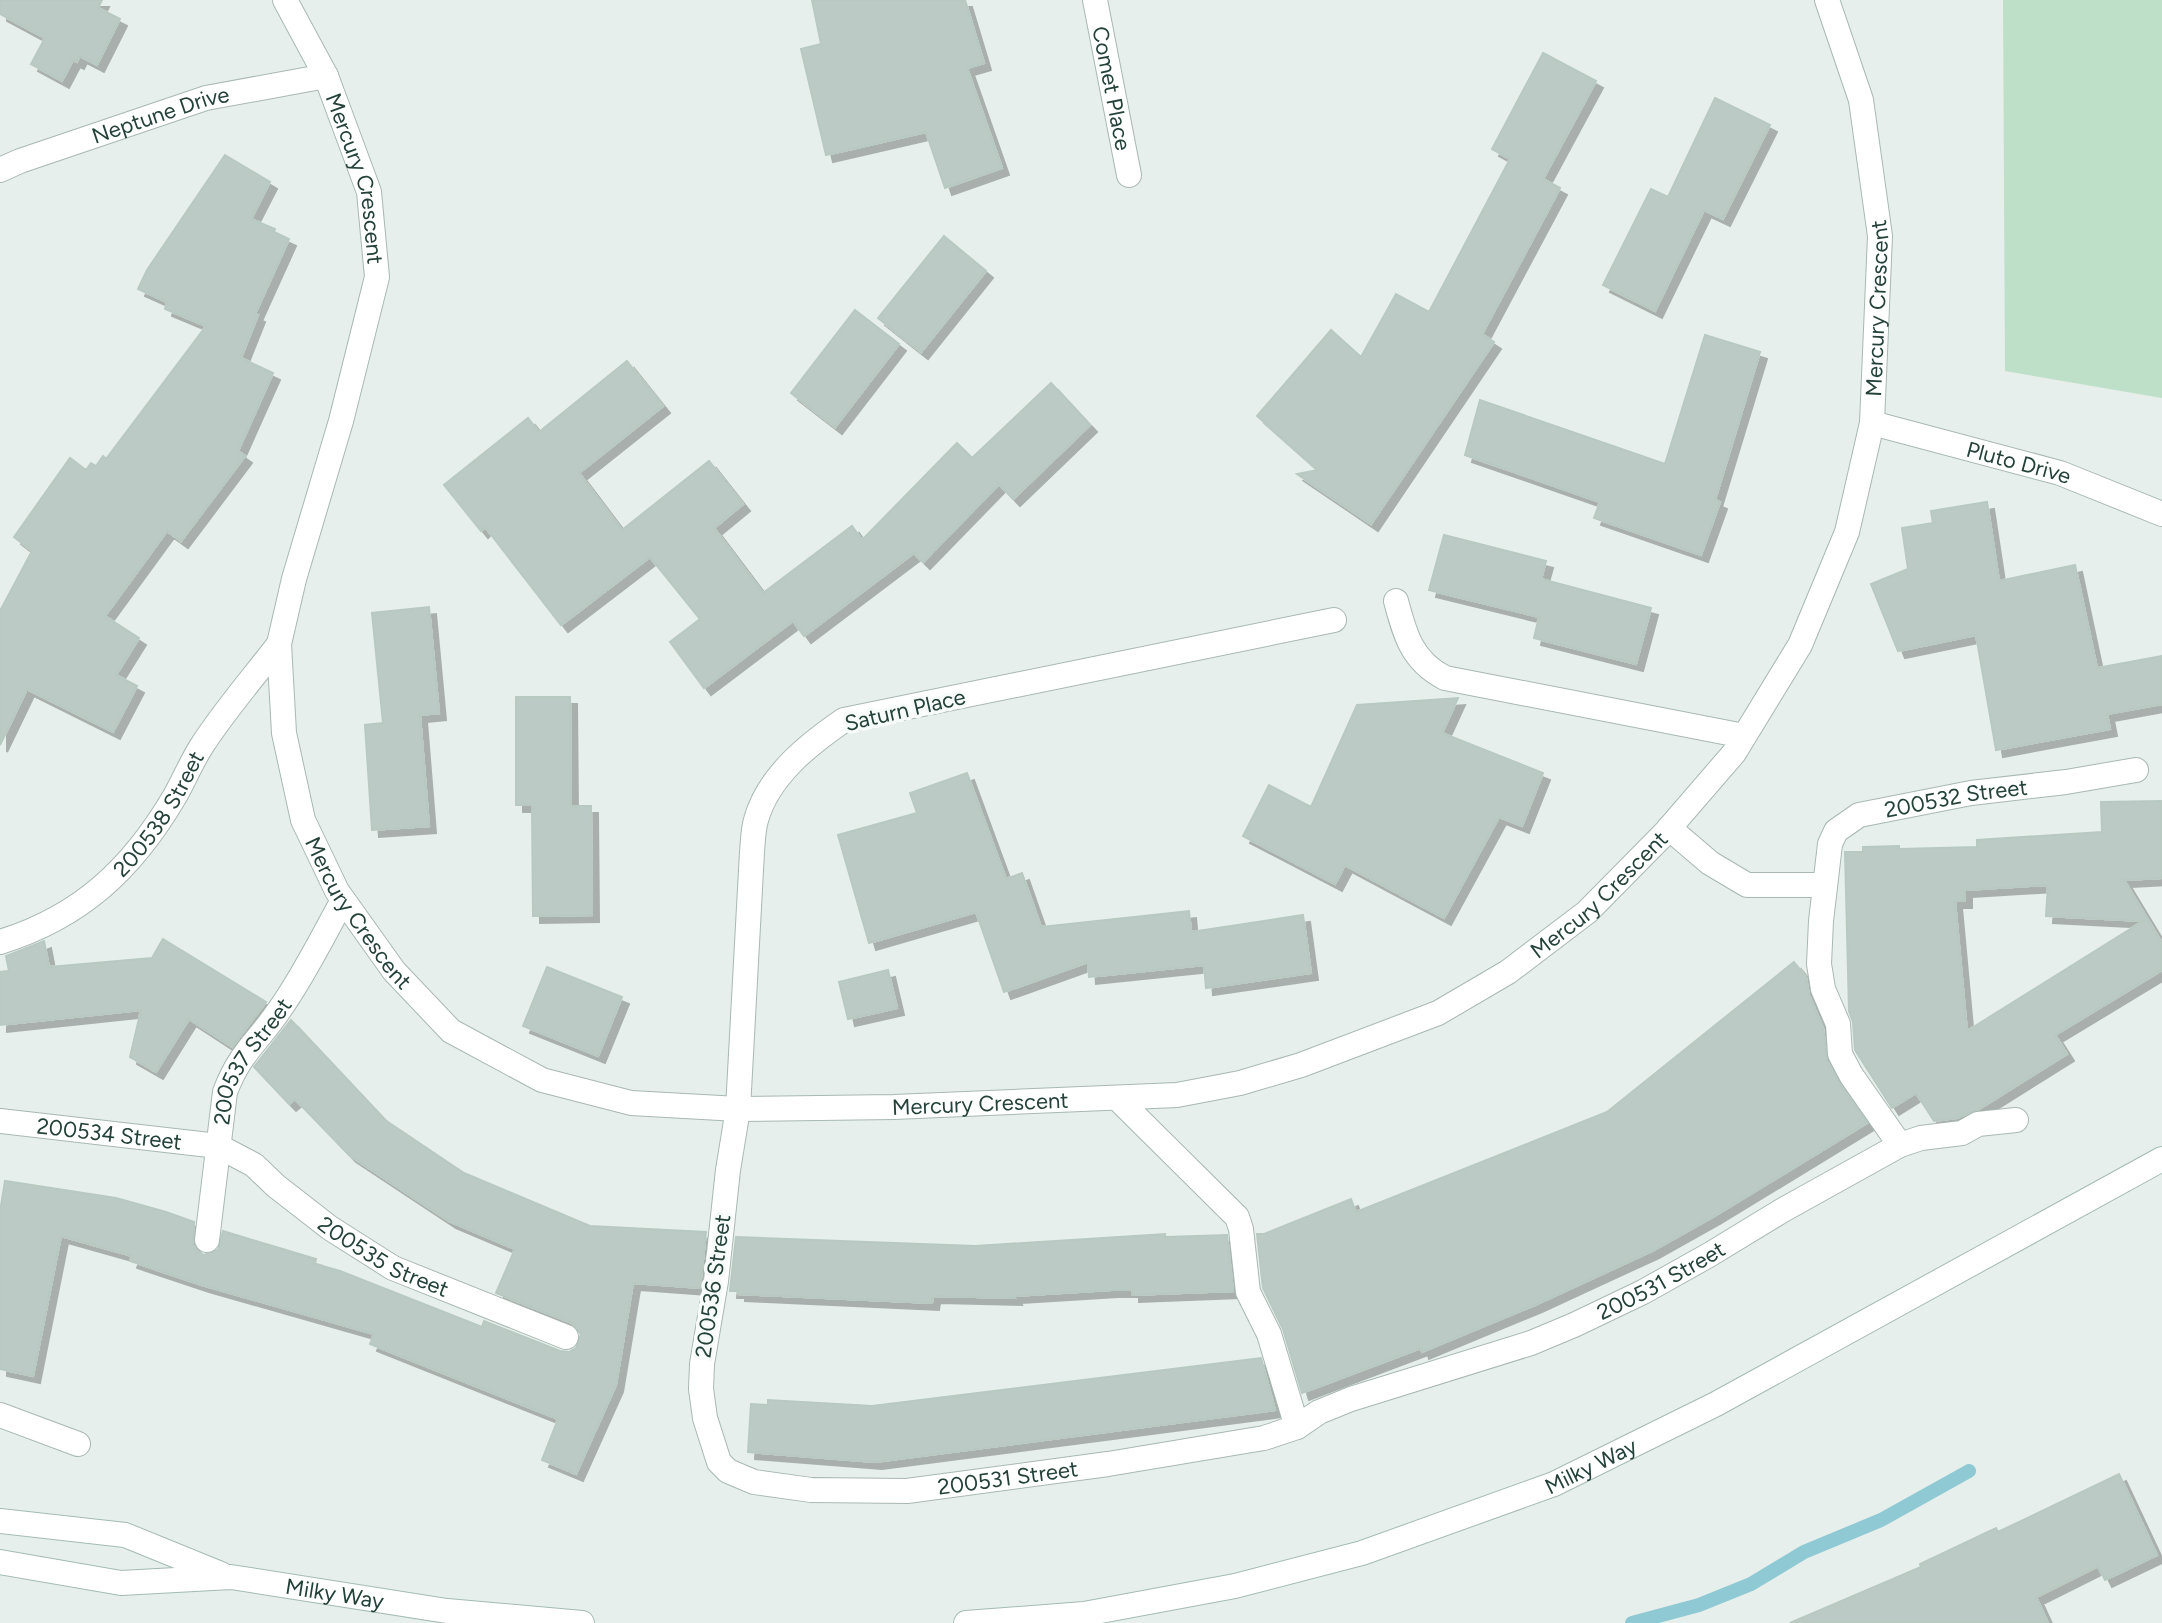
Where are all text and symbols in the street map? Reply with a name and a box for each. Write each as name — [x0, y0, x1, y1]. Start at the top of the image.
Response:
street label: Comet Place — [1087, 24, 1137, 153]
street label: Neptune Drive — [88, 81, 231, 149]
street label: Mercury Crescent — [320, 89, 389, 265]
street label: Mercury Crescent — [1860, 218, 1894, 397]
street label: Pluto Drive — [1964, 435, 2075, 490]
street label: Saturn Place — [842, 683, 968, 737]
street label: 200538 Street — [107, 746, 209, 882]
street label: 200532 Street — [1882, 773, 2029, 823]
street label: Mercury Crescent — [1525, 825, 1673, 964]
street label: Mercury Crescent — [299, 832, 417, 995]
street label: 200537 Street — [208, 992, 297, 1127]
street label: Mercury Crescent — [891, 1086, 1069, 1121]
street label: 200534 Street — [35, 1112, 183, 1155]
street label: 200535 Street — [313, 1210, 453, 1302]
street label: 200536 Street — [690, 1213, 736, 1359]
street label: 200531 Street — [1592, 1235, 1730, 1326]
street label: Milky Way — [1540, 1432, 1641, 1500]
street label: 200531 Street — [936, 1455, 1080, 1500]
street label: Milky Way — [284, 1572, 386, 1614]

